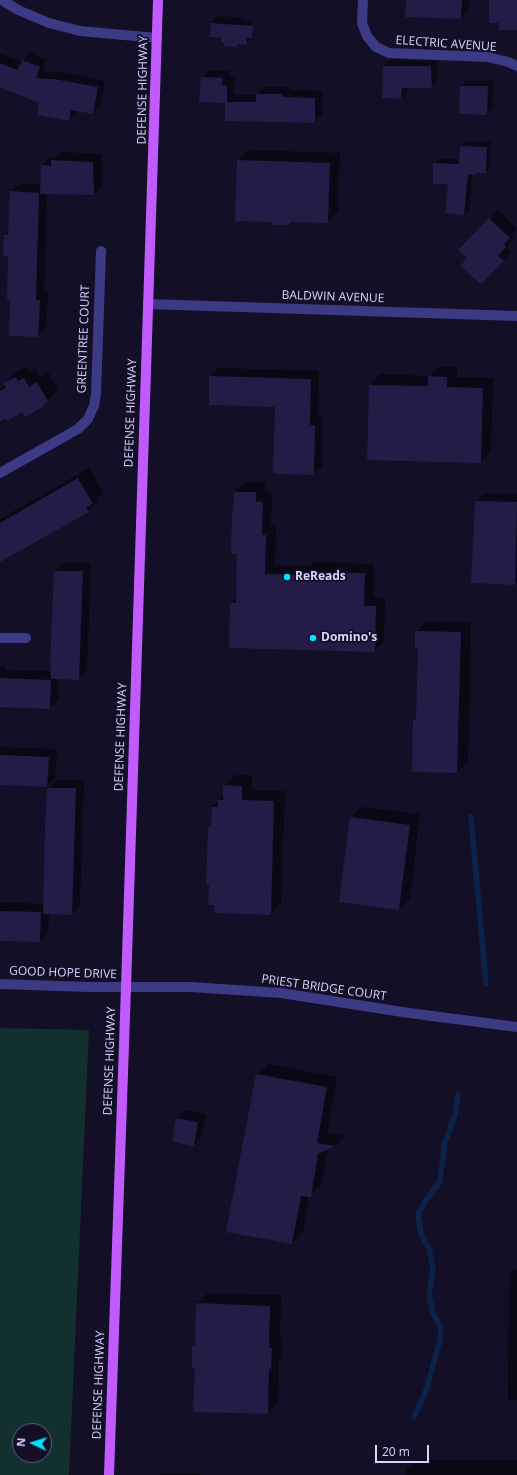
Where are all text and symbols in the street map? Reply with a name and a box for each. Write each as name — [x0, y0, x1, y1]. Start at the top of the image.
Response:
street label: ELECTRIC AVENUE — [395, 33, 497, 55]
street label: DEFENSE HIGHWAY — [135, 35, 151, 145]
street label: GREENTREE COURT — [75, 284, 93, 394]
street label: BALDWIN AVENUE — [281, 288, 385, 306]
street label: DEFENSE HIGHWAY — [122, 358, 140, 468]
place label: ReReads — [295, 570, 346, 584]
marker: ReReads — [282, 572, 292, 582]
place label: Domino's — [321, 631, 377, 645]
marker: Domino's — [308, 633, 318, 643]
street label: DEFENSE HIGHWAY — [112, 682, 130, 792]
street label: GOOD HOPE DRIVE — [9, 964, 117, 982]
street label: PRIEST BRIDGE COURT — [260, 972, 388, 1004]
street label: DEFENSE HIGHWAY — [101, 1006, 119, 1116]
street label: DEFENSE HIGHWAY — [90, 1330, 108, 1440]
north arrow — [12, 1423, 52, 1463]
text: N — [13, 1437, 28, 1447]
scale bar — [377, 1437, 431, 1463]
text: 20 m — [382, 1443, 410, 1460]

